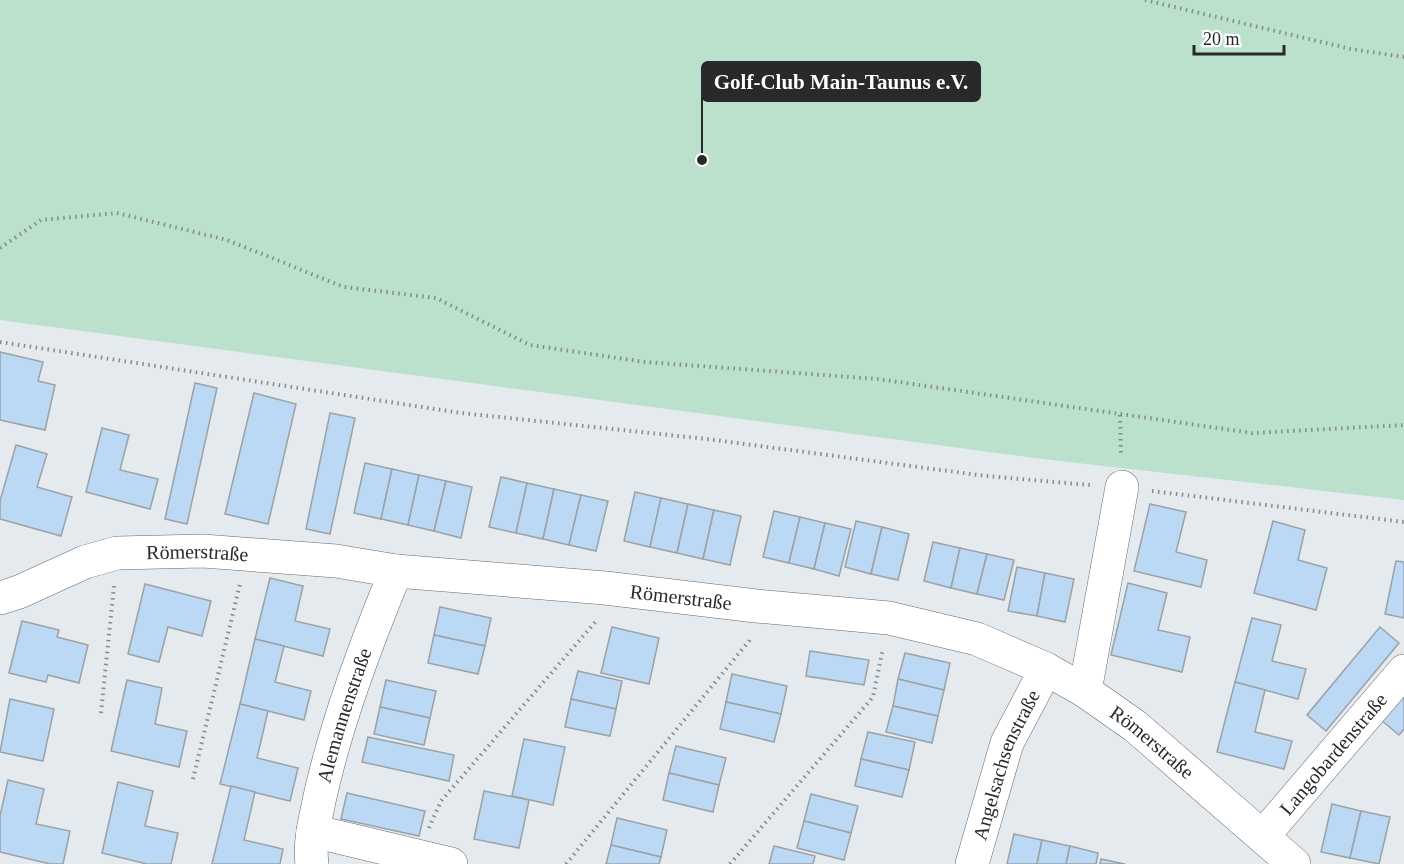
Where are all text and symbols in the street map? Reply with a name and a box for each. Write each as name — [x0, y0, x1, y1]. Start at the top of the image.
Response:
scale bar — [1194, 18, 1284, 56]
text: 20 m — [1203, 29, 1240, 49]
callout: Golf-Club Main-Taunus e.V. — [702, 62, 980, 101]
text: Golf-Club Main-Taunus e.V. — [714, 70, 968, 94]
street label: Römerstraße — [146, 540, 249, 565]
street label: Römerstraße — [629, 580, 733, 614]
street label: Alemannenstraße — [313, 645, 376, 785]
street label: Angelsachsenstraße — [969, 686, 1044, 843]
street label: Langobardenstraße — [1275, 688, 1391, 819]
street label: Römerstraße — [1106, 701, 1199, 783]

